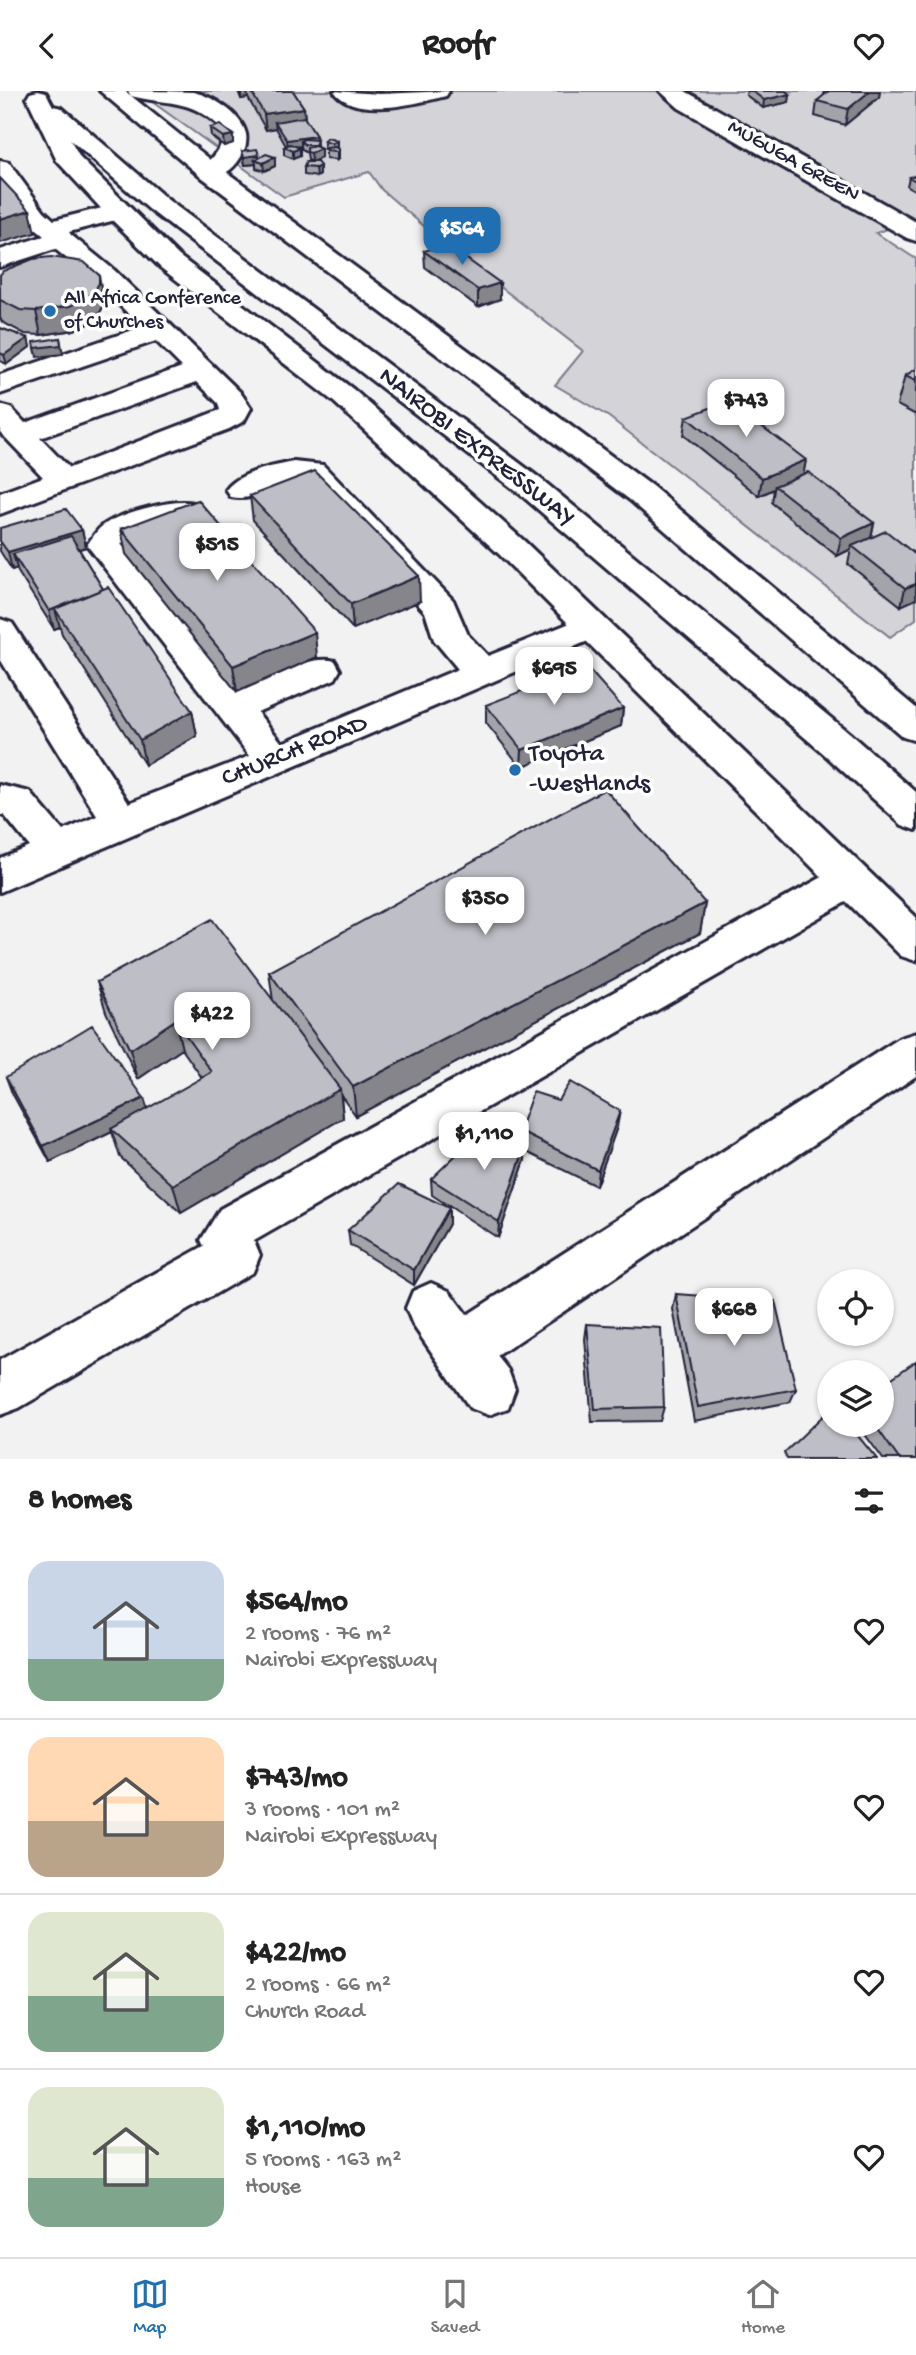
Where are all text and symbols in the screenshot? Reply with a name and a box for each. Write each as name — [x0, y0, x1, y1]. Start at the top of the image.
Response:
icon: back — [28, 27, 66, 65]
text: Roofr — [422, 27, 494, 65]
icon: heart — [850, 27, 888, 65]
street label: MUGUGA GREEN — [723, 115, 863, 209]
pin: $564 — [421, 207, 503, 267]
text: $564 — [440, 216, 484, 243]
place label: All Africa Conference of Churches — [64, 287, 242, 336]
marker: All Africa Conference of Churches — [42, 303, 58, 319]
street label: NAIROBI EXPRESSWAY — [371, 362, 581, 534]
pin: $743 — [705, 379, 787, 439]
text: $743 — [723, 388, 769, 415]
pin: $515 — [176, 524, 258, 583]
text: $515 — [195, 532, 239, 559]
pin: $695 — [513, 647, 595, 707]
text: $695 — [531, 656, 577, 683]
street label: CHURCH ROAD — [218, 709, 372, 795]
place label: Toyota -Westlands — [527, 740, 652, 801]
marker: Toyota -Westlands — [507, 762, 523, 778]
pin: $350 — [444, 877, 526, 937]
text: $350 — [461, 886, 509, 913]
pin: $422 — [171, 993, 253, 1052]
text: $422 — [190, 1001, 234, 1028]
pin: $1,110 — [427, 1112, 541, 1172]
text: $1,110 — [455, 1121, 513, 1148]
map controls — [817, 1269, 894, 1437]
button: locate — [817, 1269, 894, 1346]
pin: $668 — [693, 1289, 775, 1348]
text: $668 — [711, 1297, 757, 1324]
button: layers — [817, 1360, 894, 1437]
icon: filters — [850, 1482, 888, 1520]
text: 8 homes — [28, 1484, 131, 1519]
text: $564/mo — [245, 1586, 348, 1621]
icon: home — [84, 1589, 168, 1673]
icon: heart — [850, 1612, 888, 1650]
text: 2 rooms · 76 m² — [245, 1621, 391, 1648]
text: Nairobi Expressway — [245, 1648, 437, 1675]
text: $743/mo — [245, 1762, 348, 1797]
icon: home — [84, 1765, 168, 1849]
icon: heart — [850, 1788, 888, 1826]
text: 3 rooms · 101 m² — [245, 1797, 400, 1824]
text: Nairobi Expressway — [245, 1824, 437, 1851]
text: $422/mo — [245, 1937, 346, 1972]
icon: home — [84, 1940, 168, 2024]
icon: heart — [850, 1963, 888, 2001]
text: 2 rooms · 66 m² — [245, 1972, 391, 1999]
text: Church Road — [245, 1999, 365, 2026]
text: $1,110/mo — [245, 2112, 365, 2147]
icon: home — [84, 2115, 168, 2199]
icon: heart — [850, 2138, 888, 2176]
text: 5 rooms · 163 m² — [245, 2147, 401, 2174]
text: House — [245, 2174, 301, 2201]
tab: Map — [131, 2275, 169, 2340]
tab: Saved — [431, 2275, 479, 2340]
tab: Home — [741, 2275, 785, 2340]

